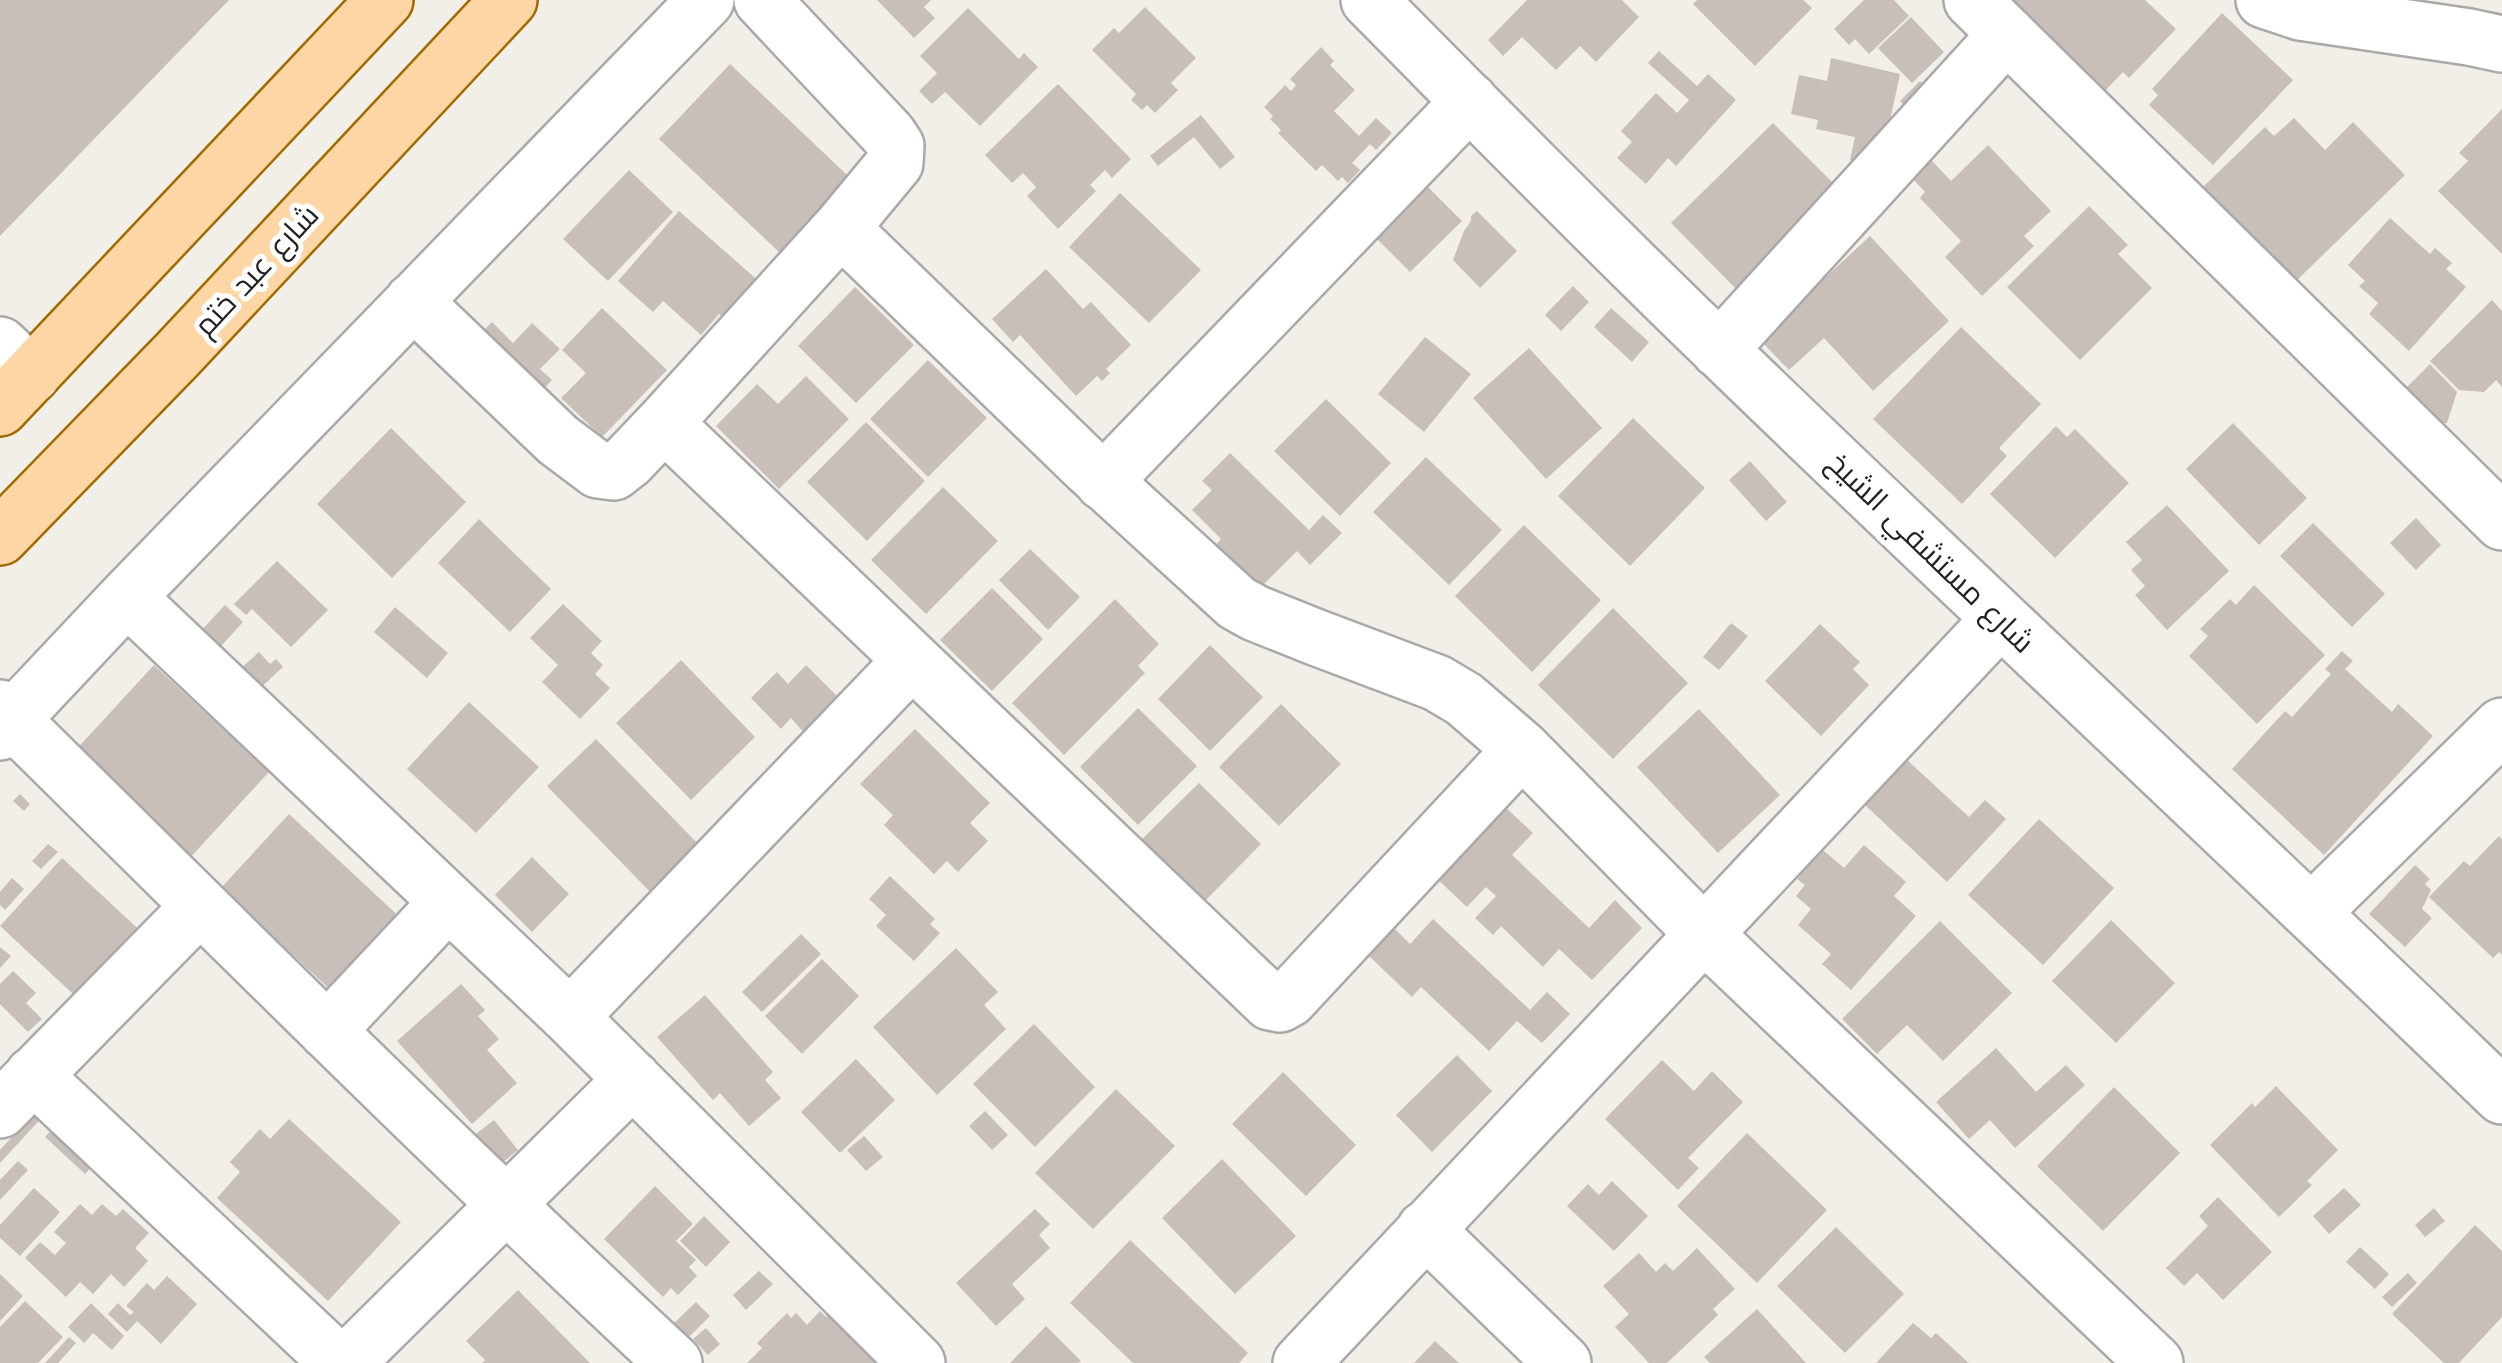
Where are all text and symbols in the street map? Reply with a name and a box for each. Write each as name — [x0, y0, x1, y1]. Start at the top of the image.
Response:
street label: شارع عبد ختم — [186, 197, 328, 345]
street label: شارع مستشفي الشيخ — [1816, 444, 2042, 664]

